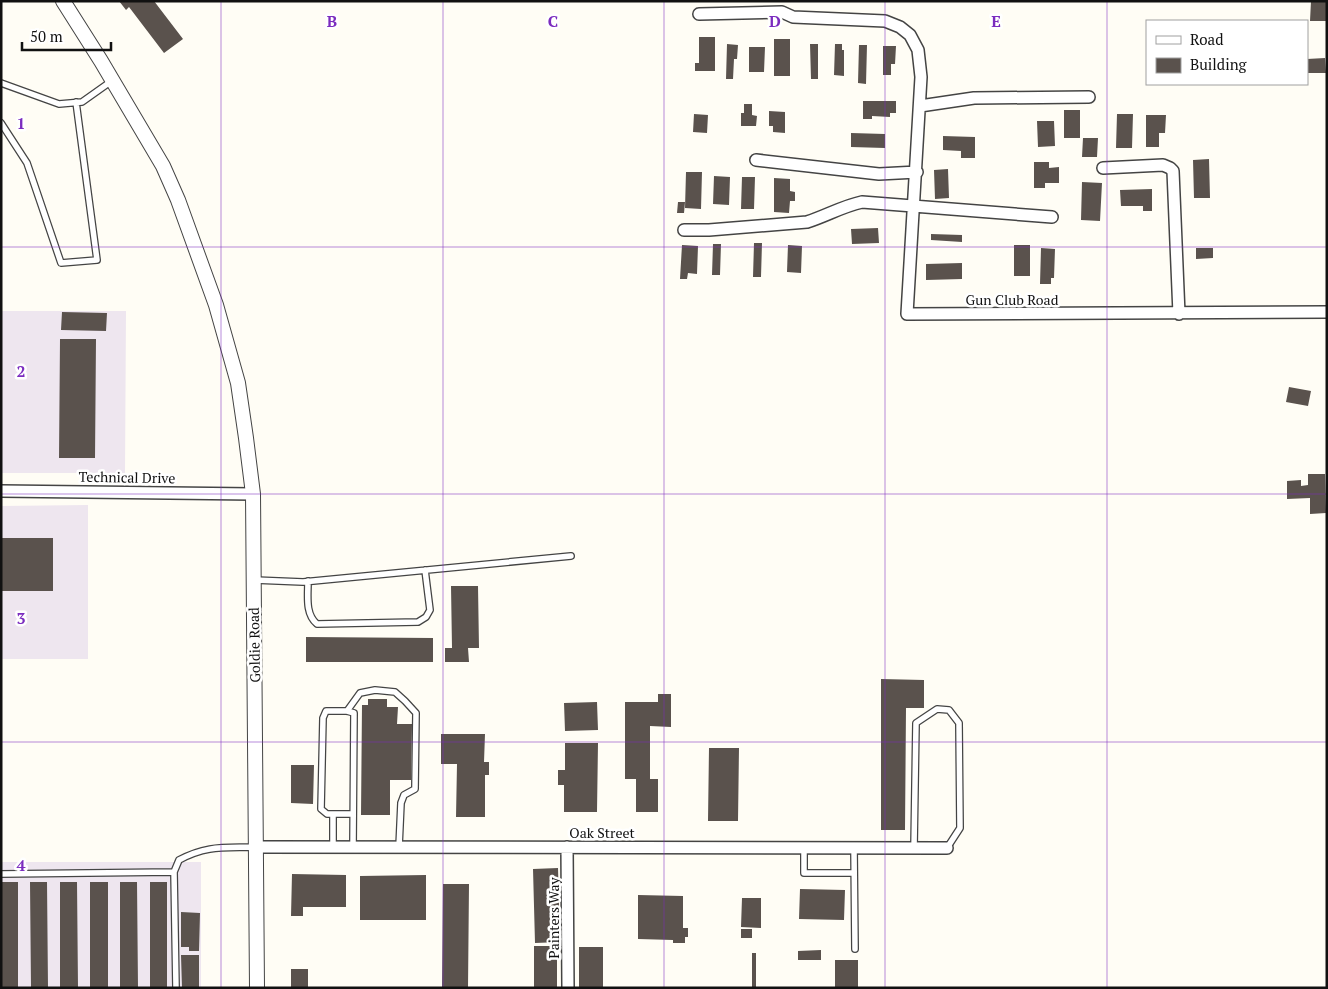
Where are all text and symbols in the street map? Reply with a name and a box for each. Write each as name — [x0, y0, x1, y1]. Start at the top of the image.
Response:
text: B — [327, 10, 337, 32]
text: C — [548, 10, 558, 32]
text: D — [769, 10, 781, 32]
text: E — [991, 10, 1001, 32]
scale bar — [22, 20, 111, 52]
legend — [1146, 20, 1308, 85]
text: 50 m — [30, 26, 63, 46]
text: Road — [1190, 29, 1223, 49]
text: Building — [1190, 54, 1248, 74]
text: 1 — [16, 112, 26, 134]
street label: Gun Club Road — [966, 290, 1059, 309]
text: 2 — [16, 360, 26, 382]
street label: Technical Drive — [78, 467, 176, 487]
text: 3 — [16, 607, 26, 629]
street label: Goldie Road — [244, 607, 264, 683]
street label: Oak Street — [569, 823, 636, 842]
text: 4 — [16, 854, 26, 876]
street label: Painters Way — [544, 876, 563, 959]

